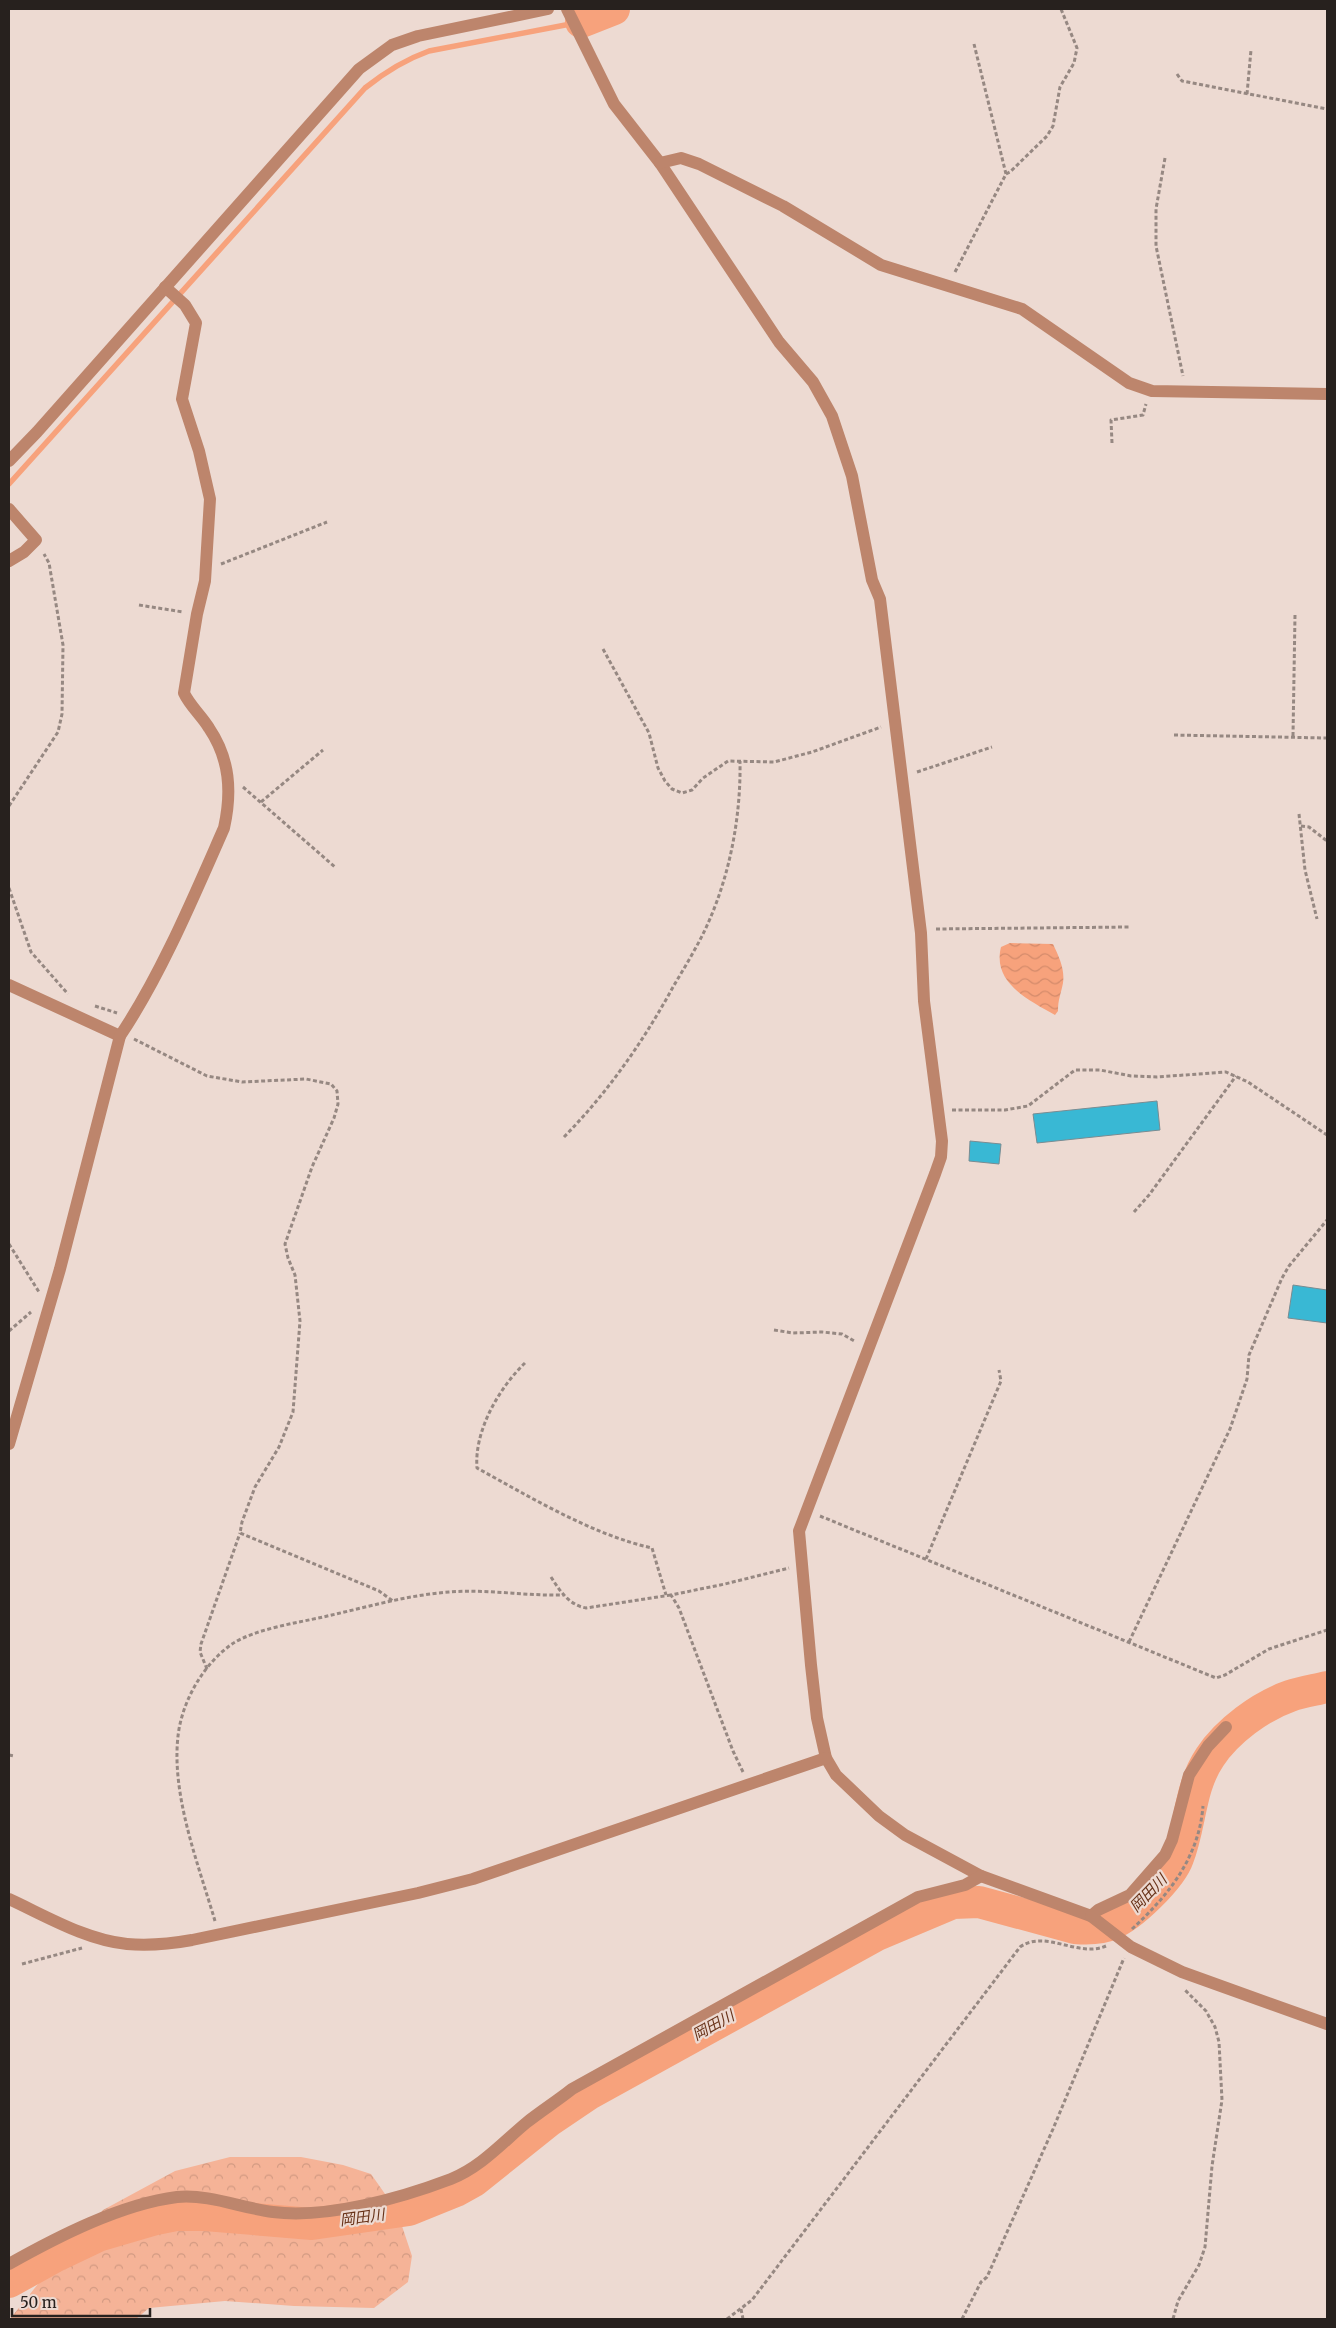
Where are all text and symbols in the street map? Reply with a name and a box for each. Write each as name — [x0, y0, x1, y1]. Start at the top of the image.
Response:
water label: 岡田川 — [1126, 1869, 1172, 1916]
water label: 岡田川 — [689, 2005, 739, 2044]
water label: 岡田川 — [338, 2204, 388, 2230]
scale bar — [12, 2286, 150, 2318]
text: 50 m — [20, 2293, 57, 2312]

